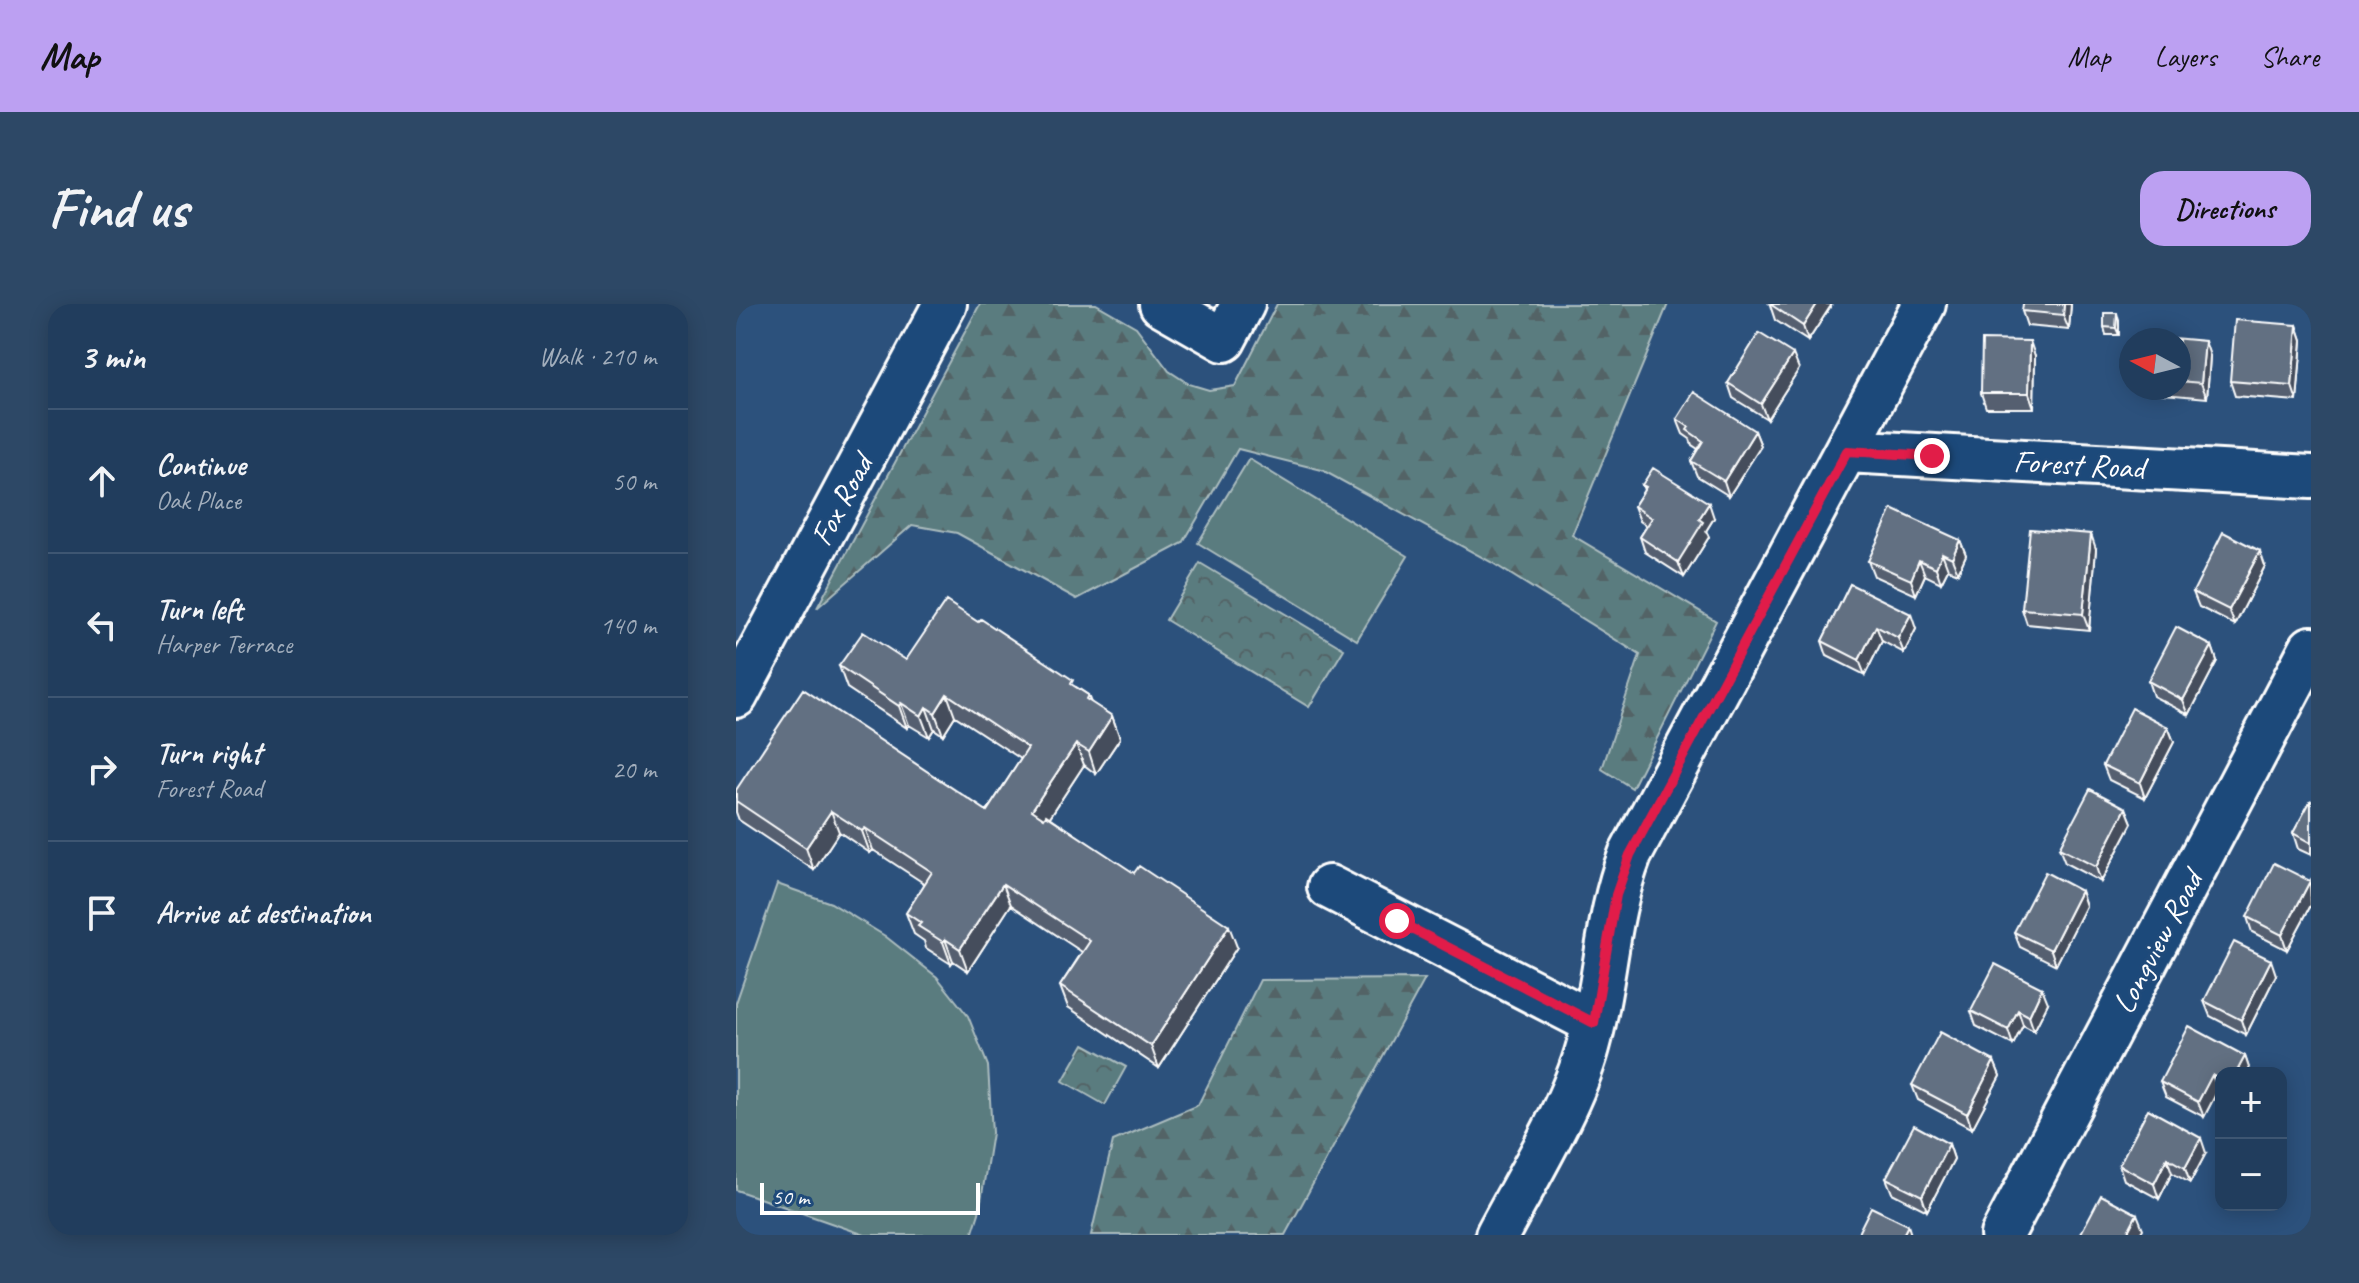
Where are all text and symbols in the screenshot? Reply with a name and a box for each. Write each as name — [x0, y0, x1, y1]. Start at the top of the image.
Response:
text: Map — [40, 33, 99, 80]
text: Map — [2068, 39, 2111, 74]
text: Layers — [2155, 39, 2216, 74]
text: Share — [2260, 39, 2319, 74]
button: Directions — [2140, 171, 2311, 246]
text: Find us — [48, 173, 188, 244]
north arrow — [2119, 328, 2191, 400]
text: 3 min — [80, 335, 145, 378]
text: Walk · 210 m — [539, 340, 656, 373]
route end — [1914, 438, 1950, 474]
street label: Forest Road — [2012, 441, 2150, 489]
street label: Fox Road — [801, 443, 885, 553]
text: Continue — [156, 446, 246, 484]
icon: ahead — [80, 459, 124, 503]
text: 50 m — [612, 465, 656, 498]
text: Oak Place — [156, 484, 241, 517]
text: Turn left — [156, 590, 243, 628]
icon: left — [80, 603, 124, 647]
text: 140 m — [600, 609, 656, 642]
text: Harper Terrace — [156, 628, 292, 661]
text: Turn right — [156, 734, 261, 772]
icon: right — [80, 747, 124, 791]
text: 20 m — [612, 753, 656, 786]
text: Forest Road — [156, 772, 263, 805]
street label: Longview Road — [2103, 859, 2215, 1021]
icon: arrive — [80, 891, 124, 935]
text: Arrive at destination — [156, 894, 371, 932]
route start — [1379, 903, 1415, 939]
map controls — [2215, 1067, 2287, 1211]
button: + — [2215, 1067, 2287, 1139]
button: − — [2215, 1139, 2287, 1211]
scale bar — [760, 1179, 980, 1215]
text: 50 m — [772, 1183, 809, 1211]

